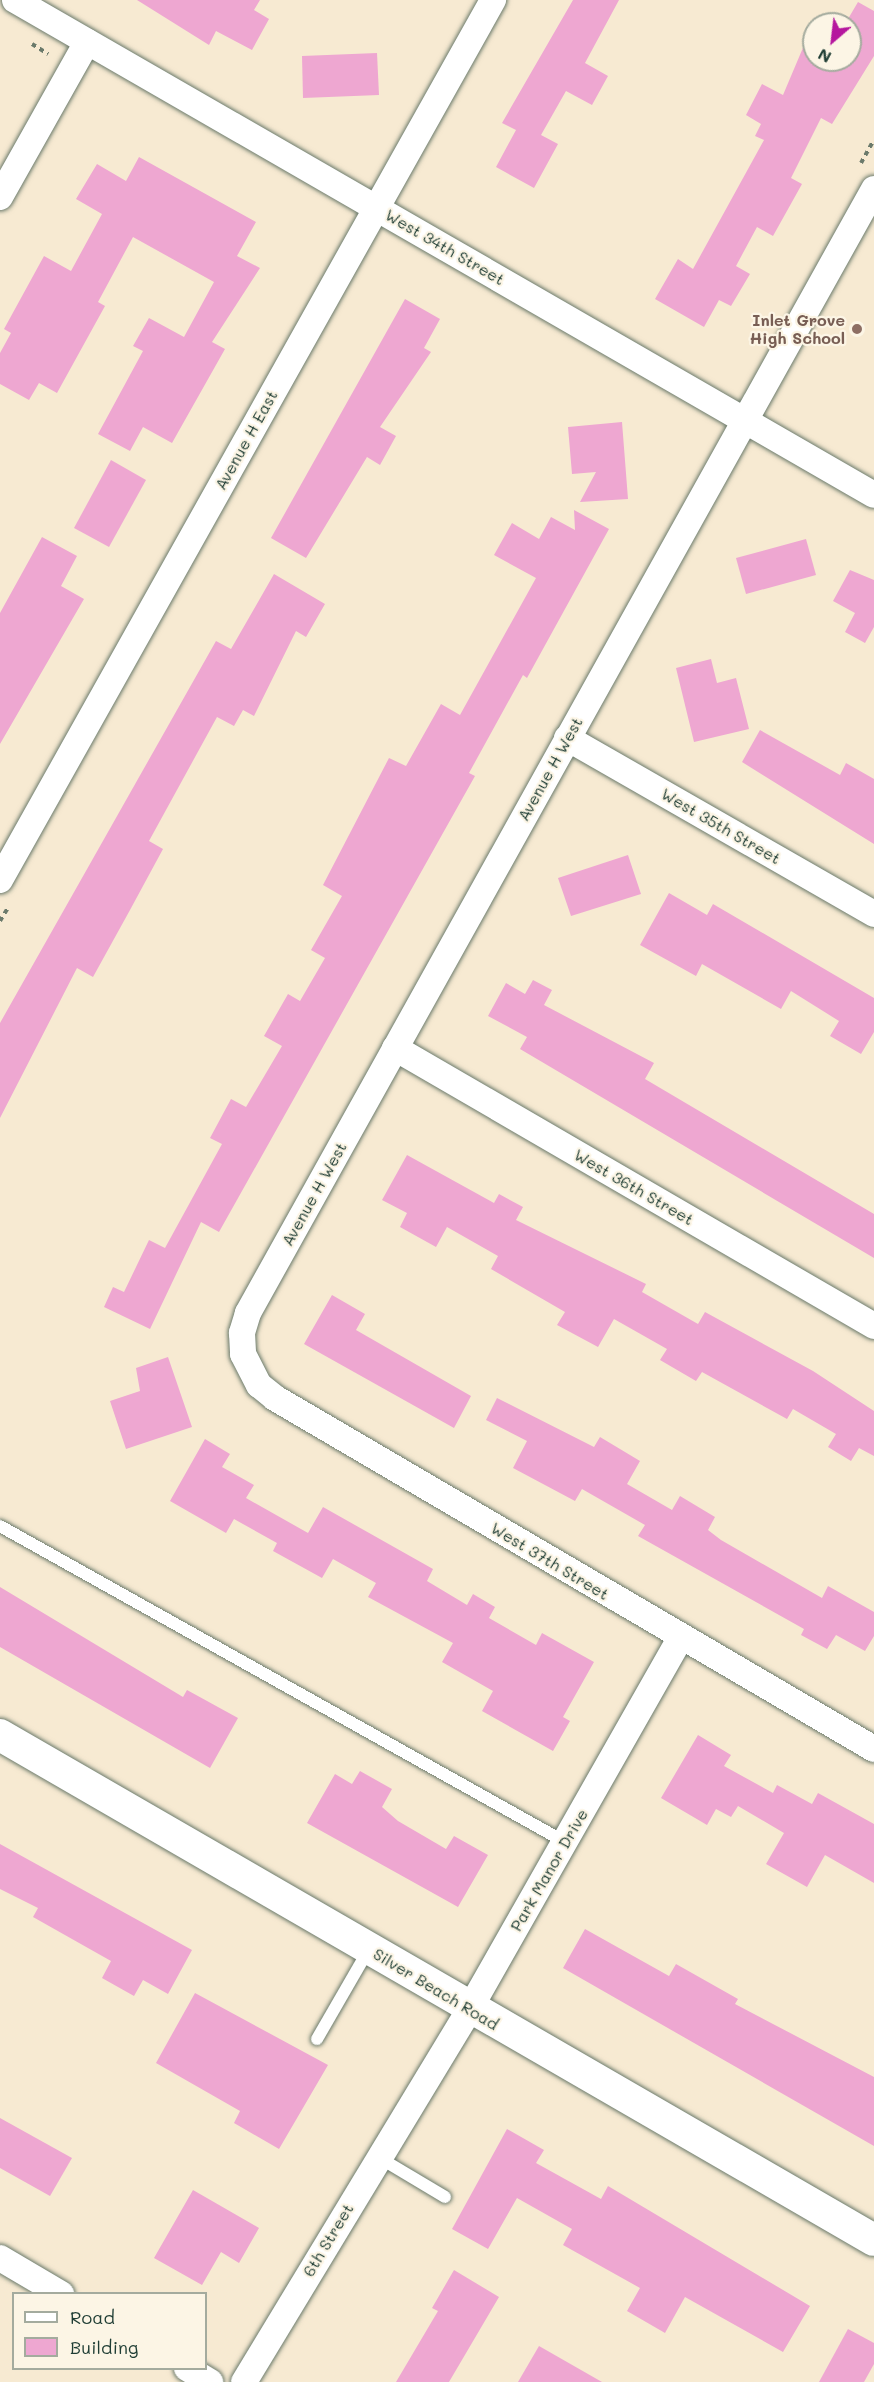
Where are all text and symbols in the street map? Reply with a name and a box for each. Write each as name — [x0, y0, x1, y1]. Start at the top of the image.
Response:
north arrow — [802, 12, 862, 72]
text: N — [814, 44, 835, 69]
street label: West 34th Street — [382, 205, 508, 289]
place label: Inlet Grove High School — [749, 310, 845, 348]
marker: Inlet Grove High School — [850, 322, 864, 336]
street label: Avenue H East — [211, 387, 281, 493]
street label: Avenue H West — [514, 714, 586, 824]
street label: West 35th Street — [658, 784, 784, 868]
street label: Avenue H West — [278, 1139, 350, 1249]
street label: West 36th Street — [571, 1145, 697, 1229]
street label: West 37th Street — [488, 1518, 612, 1604]
street label: Park Manor Drive — [506, 1805, 592, 1935]
street label: Silver Beach Road — [370, 1944, 502, 2034]
street label: 6th Street — [299, 2200, 357, 2280]
legend — [12, 2292, 207, 2370]
text: Road — [70, 2305, 115, 2329]
text: Building — [70, 2335, 138, 2359]

